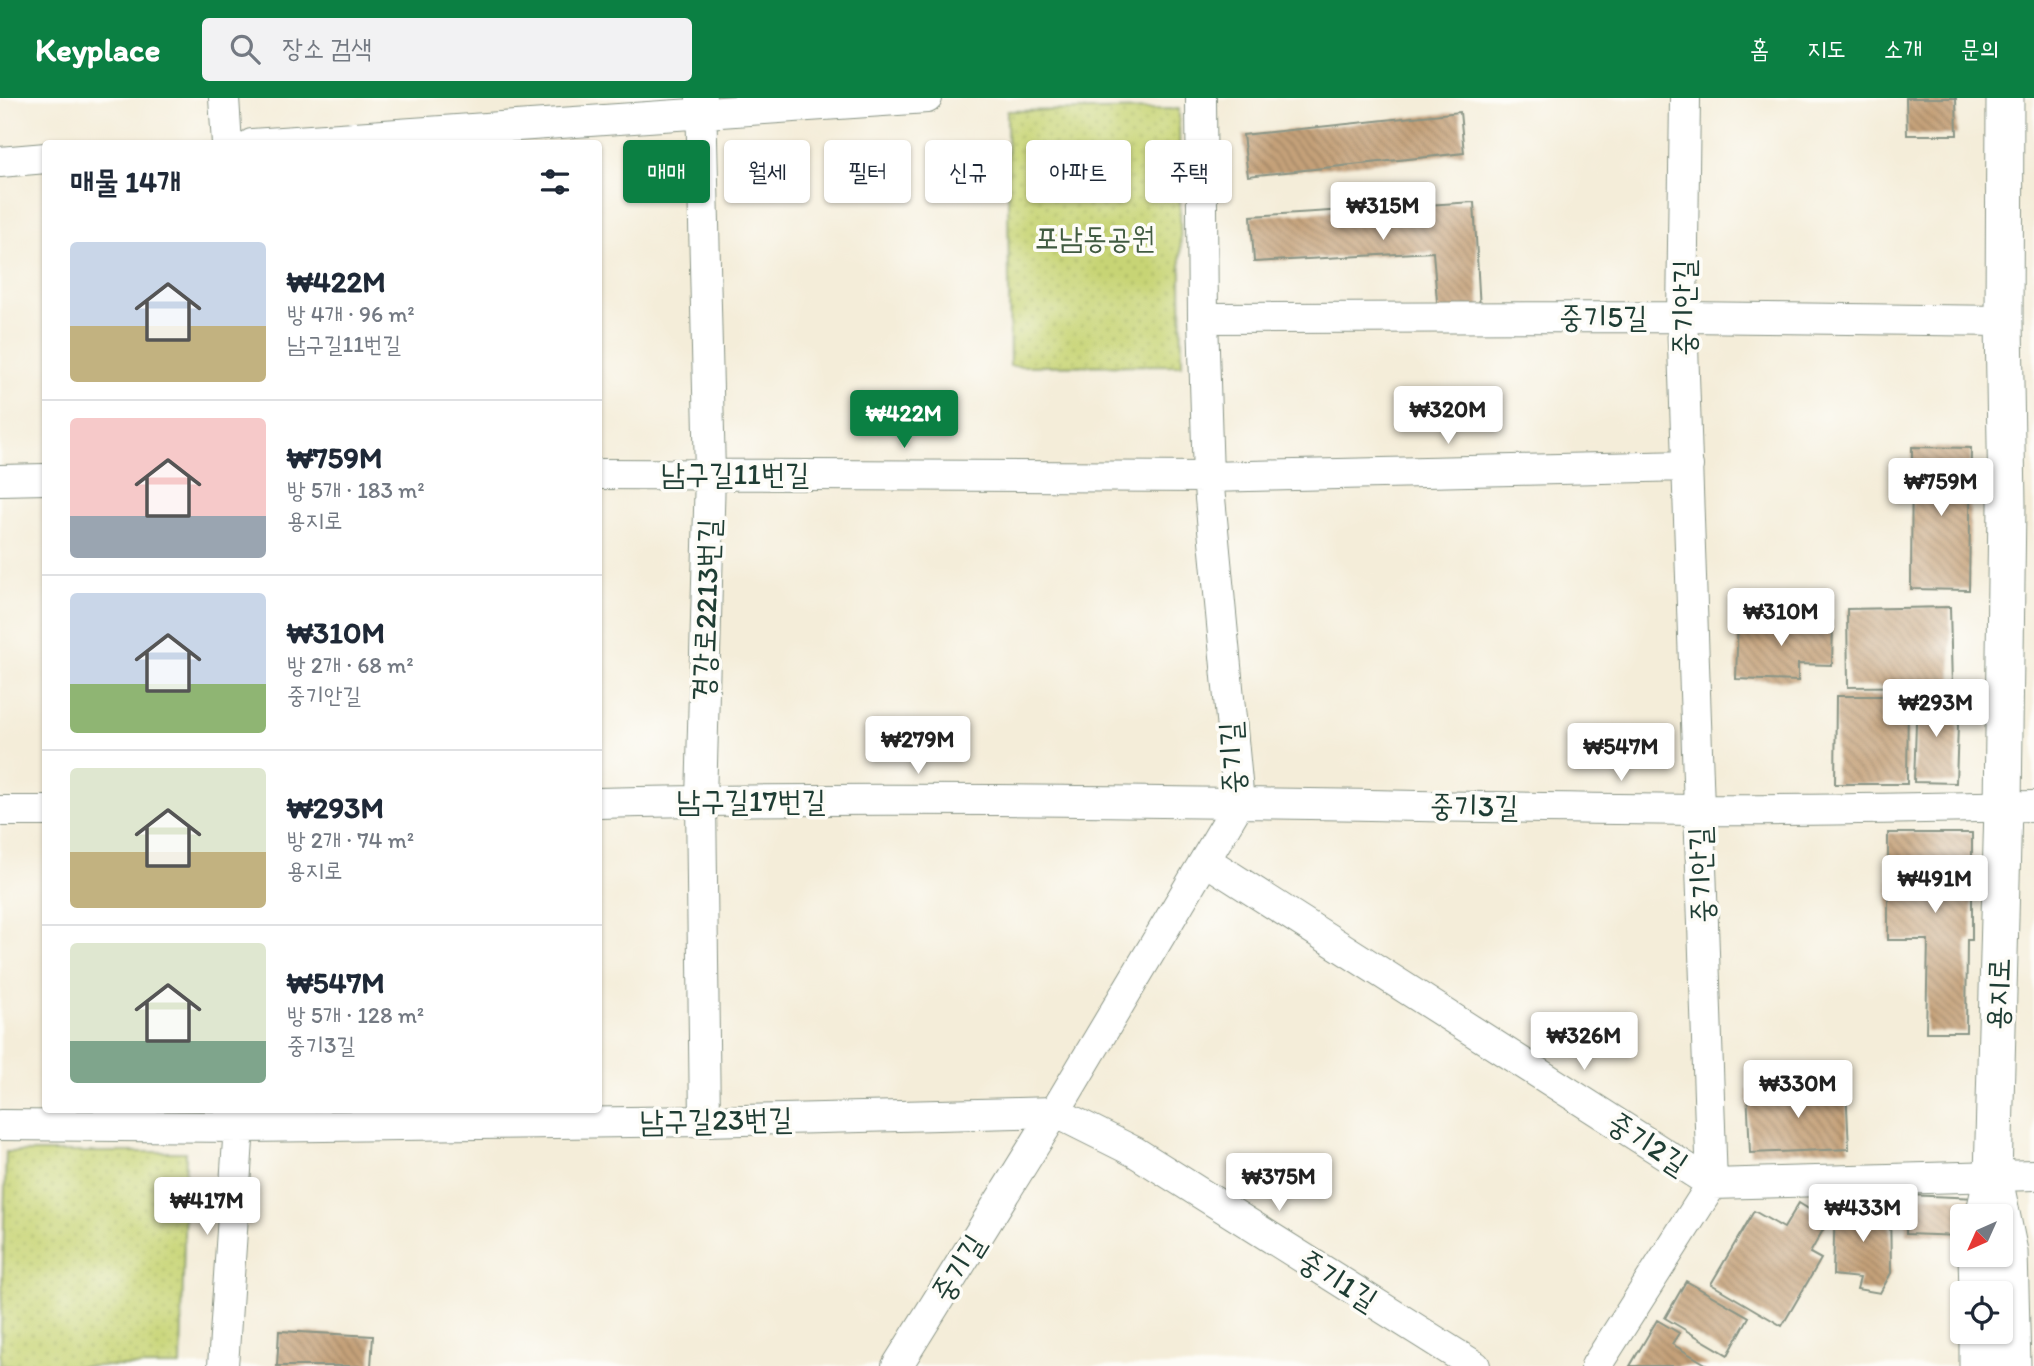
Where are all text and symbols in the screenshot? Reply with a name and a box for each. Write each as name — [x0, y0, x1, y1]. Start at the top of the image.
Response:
search box — [202, 18, 692, 81]
text: Keyplace — [35, 30, 160, 69]
icon: search — [226, 30, 264, 68]
text: 장소 검색 — [282, 32, 372, 64]
text: 홈 — [1750, 34, 1769, 63]
text: 지도 — [1807, 34, 1846, 63]
text: 소개 — [1884, 34, 1922, 63]
text: 문의 — [1960, 34, 1999, 63]
chip: 매매 — [623, 140, 710, 203]
chip: 월세 — [724, 140, 810, 203]
chip: 필터 — [824, 140, 911, 203]
chip: 신규 — [925, 140, 1012, 203]
chip: 아파트 — [1026, 140, 1131, 203]
chip: 주택 — [1145, 140, 1232, 203]
text: 매물 14개 — [70, 163, 181, 200]
icon: filters — [536, 163, 574, 201]
pin: ₩315M — [1334, 183, 1432, 242]
text: ₩315M — [1346, 191, 1420, 219]
park label: 포남동공원 — [1035, 219, 1155, 256]
street label: 중기안길 — [1665, 260, 1702, 356]
text: ₩422M — [287, 263, 386, 300]
icon: home — [126, 270, 210, 354]
street label: 중기5길 — [1559, 298, 1647, 335]
text: 방 4개 · 96 m² — [287, 300, 415, 328]
text: 남구길11번길 — [287, 330, 401, 358]
pin: ₩320M — [1399, 386, 1497, 446]
pin: ₩422M — [855, 390, 953, 450]
text: ₩320M — [1410, 395, 1486, 423]
text: ₩422M — [866, 399, 942, 427]
text: ₩759M — [287, 439, 383, 476]
icon: home — [126, 446, 210, 530]
street label: 남구길11번길 — [661, 455, 809, 492]
pin: ₩759M — [1892, 458, 1990, 518]
text: ₩759M — [1904, 467, 1978, 495]
text: 방 5개 · 183 m² — [287, 476, 425, 504]
text: 용지로 — [287, 506, 343, 534]
street label: 경강로2213번길 — [684, 518, 727, 702]
pin: ₩310M — [1732, 588, 1830, 648]
text: ₩310M — [1743, 597, 1819, 625]
text: ₩310M — [287, 614, 385, 651]
icon: home — [126, 621, 210, 705]
text: 방 2개 · 68 m² — [287, 651, 414, 679]
pin: ₩293M — [1887, 680, 1985, 739]
text: 중기안길 — [287, 681, 361, 709]
text: ₩293M — [1899, 688, 1973, 716]
pin: ₩279M — [869, 716, 967, 776]
street label: 중기길 — [1211, 721, 1252, 795]
pin: ₩547M — [1572, 724, 1670, 783]
text: ₩279M — [881, 725, 955, 753]
text: ₩547M — [1583, 732, 1659, 760]
street label: 남구길17번길 — [676, 782, 826, 819]
street label: 중기3길 — [1429, 786, 1519, 825]
text: ₩293M — [287, 789, 384, 826]
icon: home — [126, 796, 210, 880]
text: 방 2개 · 74 m² — [287, 826, 414, 854]
street label: 중기안길 — [1680, 826, 1721, 924]
text: 용지로 — [287, 856, 343, 884]
pin: ₩491M — [1886, 856, 1984, 915]
text: ₩491M — [1898, 864, 1972, 892]
street label: 용지로 — [1978, 957, 2017, 1031]
text: ₩547M — [287, 964, 385, 1001]
icon: home — [126, 971, 210, 1055]
text: 방 5개 · 128 m² — [287, 1001, 424, 1029]
pin: ₩326M — [1535, 1012, 1633, 1072]
text: ₩326M — [1547, 1021, 1621, 1049]
text: 중기3길 — [287, 1031, 355, 1059]
pin: ₩330M — [1749, 1060, 1847, 1120]
text: ₩330M — [1760, 1069, 1836, 1097]
street label: 남구길23번길 — [639, 1100, 793, 1139]
street label: 중기2길 — [1601, 1103, 1695, 1182]
pin: ₩375M — [1230, 1154, 1328, 1213]
text: ₩375M — [1242, 1162, 1316, 1190]
pin: ₩417M — [158, 1178, 256, 1237]
pin: ₩433M — [1814, 1184, 1912, 1244]
text: ₩417M — [170, 1186, 244, 1214]
text: ₩433M — [1825, 1193, 1901, 1221]
north arrow — [1950, 1204, 2012, 1267]
map controls — [1950, 1204, 2013, 1344]
street label: 중기길 — [923, 1227, 992, 1308]
street label: 중기1길 — [1292, 1241, 1385, 1318]
button: locate — [1950, 1281, 2013, 1344]

